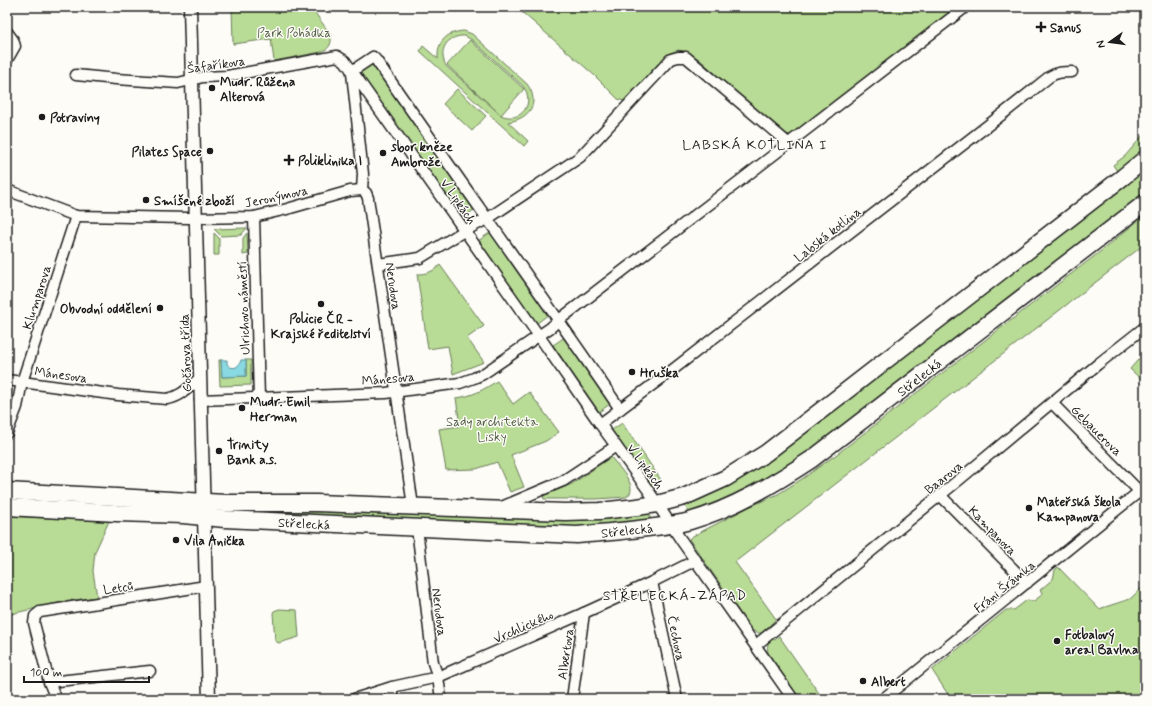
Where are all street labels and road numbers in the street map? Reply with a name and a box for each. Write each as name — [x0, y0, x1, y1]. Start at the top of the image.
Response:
street label: Šafaříkova — [186, 53, 247, 78]
street label: V Lipkách — [436, 176, 480, 228]
street label: Jeronýmova — [243, 182, 310, 212]
street label: Labská kotlina — [791, 204, 865, 267]
street label: Ulrichovo náměstí — [234, 261, 255, 355]
street label: Nerudova — [381, 261, 404, 311]
street label: Klumparova — [19, 263, 56, 332]
street label: Gočárova třída — [177, 313, 196, 393]
street label: Střelecká — [894, 355, 946, 401]
street label: Mánesova — [33, 363, 89, 388]
street label: Mánesova — [361, 369, 416, 390]
street label: Gebauerova — [1067, 402, 1125, 460]
street label: V Lipkách — [623, 441, 667, 493]
street label: Baarova — [921, 457, 967, 499]
street label: Kampanova — [964, 503, 1020, 560]
street label: Střelecká — [277, 515, 330, 534]
street label: Střelecká — [600, 520, 654, 543]
street label: Fráni Šrámka — [971, 557, 1040, 617]
street label: Letců — [102, 578, 135, 599]
street label: Nerudova — [427, 587, 450, 637]
street label: Vrchlického — [491, 606, 557, 648]
street label: Čechova — [662, 614, 690, 663]
street label: Albertova — [554, 627, 579, 681]

